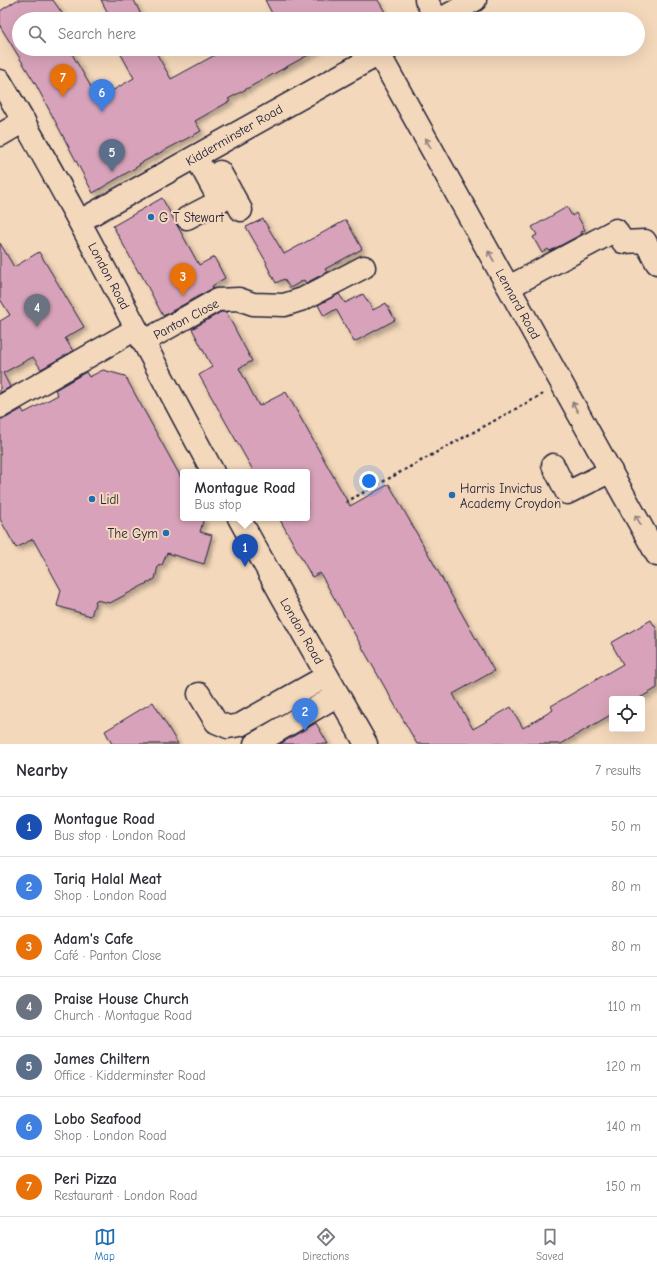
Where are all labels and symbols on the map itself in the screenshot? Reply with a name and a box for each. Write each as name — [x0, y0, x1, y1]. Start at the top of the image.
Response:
pin: 7 — [50, 64, 76, 97]
pin: 6 — [89, 79, 115, 112]
street label: Kidderminster Road — [183, 101, 285, 169]
one-way arrow — [424, 137, 432, 149]
pin: 5 — [99, 139, 125, 172]
place label: G T Stewart — [159, 210, 225, 225]
marker: G T Stewart — [146, 212, 156, 222]
street label: London Road — [85, 240, 133, 312]
one-way arrow — [487, 251, 495, 263]
pin: 3 — [170, 263, 196, 296]
street label: Lennard Road — [493, 266, 543, 342]
pin: 4 — [24, 294, 50, 327]
street label: Panton Close — [151, 295, 222, 342]
one-way arrow — [571, 401, 579, 413]
your location — [359, 471, 379, 491]
place label: Harris Invictus Academy Croydon — [460, 481, 561, 511]
marker: Harris Invictus Academy Croydon — [447, 490, 457, 500]
place label: Lidl — [100, 492, 119, 507]
marker: Lidl — [87, 494, 97, 504]
one-way arrow — [634, 515, 642, 527]
place label: The Gym — [108, 526, 158, 541]
marker: The Gym — [161, 528, 171, 538]
pin: 1 — [232, 534, 258, 567]
street label: London Road — [277, 595, 327, 667]
pin: 2 — [292, 698, 318, 731]

